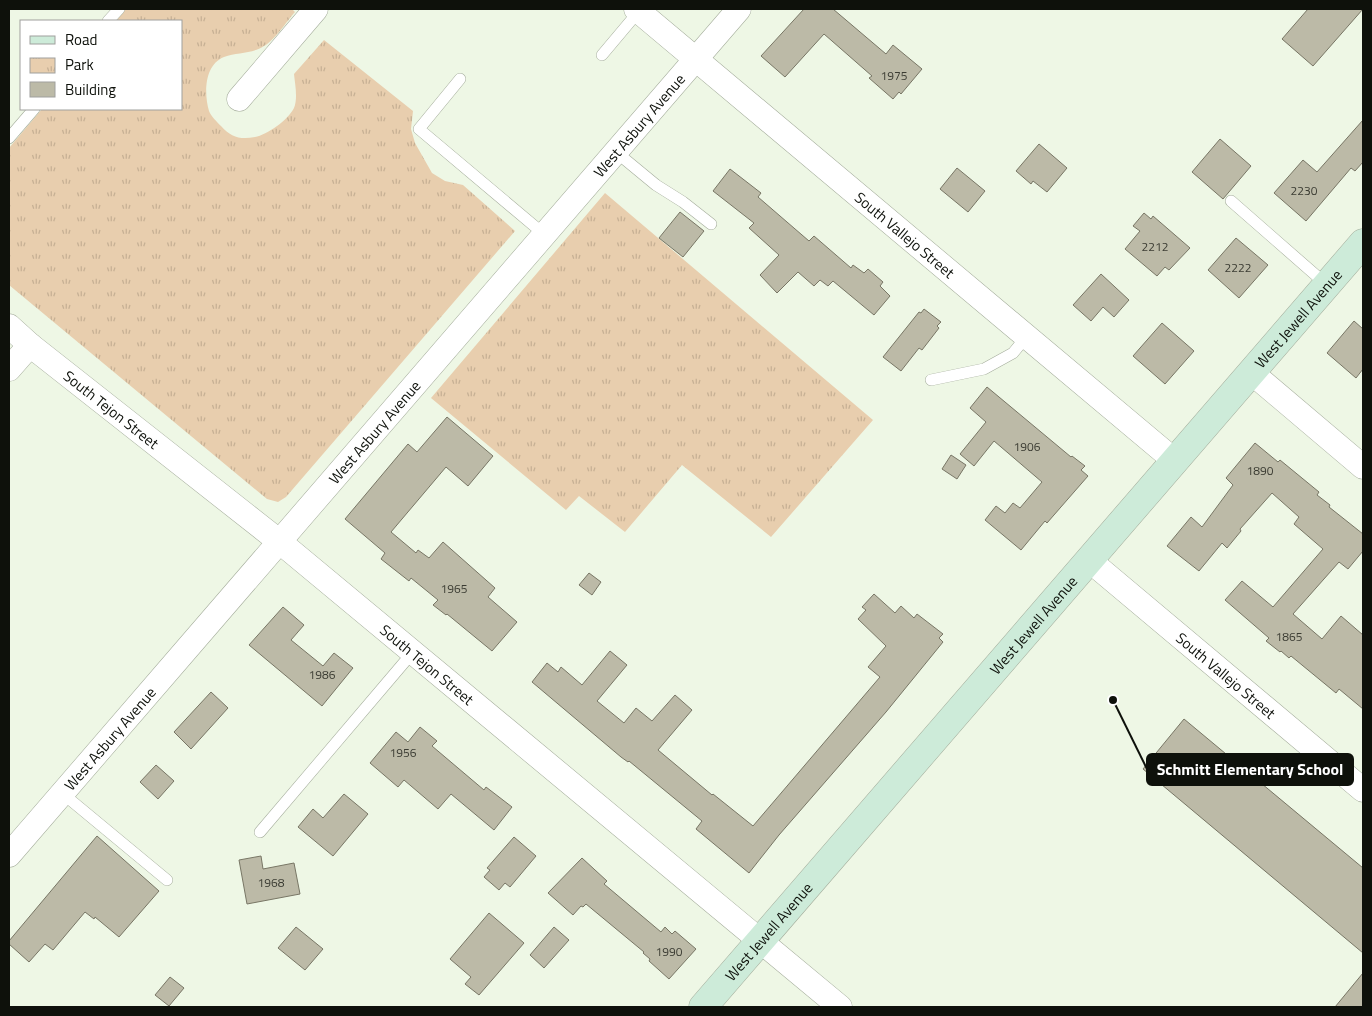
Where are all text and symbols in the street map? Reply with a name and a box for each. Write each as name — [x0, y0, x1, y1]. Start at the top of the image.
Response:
legend — [20, 20, 182, 110]
text: Road — [65, 28, 97, 51]
text: Park — [65, 53, 94, 76]
house number: 1975 — [881, 66, 908, 85]
street label: West Asbury Avenue — [587, 68, 690, 182]
text: Building — [65, 78, 116, 101]
house number: 2230 — [1291, 181, 1318, 200]
street label: South Vallejo Street — [850, 186, 961, 284]
house number: 2212 — [1142, 237, 1168, 256]
house number: 2222 — [1225, 258, 1251, 277]
street label: West Jewell Avenue — [1249, 264, 1347, 373]
street label: South Tejon Street — [59, 364, 165, 455]
street label: West Asbury Avenue — [323, 375, 426, 489]
house number: 1906 — [1014, 437, 1041, 456]
house number: 1890 — [1247, 461, 1274, 480]
street label: West Jewell Avenue — [984, 570, 1082, 679]
house number: 1965 — [441, 579, 468, 598]
street label: South Tejon Street — [375, 618, 480, 711]
street label: South Vallejo Street — [1171, 626, 1282, 724]
house number: 1865 — [1276, 627, 1303, 646]
house number: 1986 — [309, 665, 336, 684]
street label: West Asbury Avenue — [58, 681, 161, 795]
house number: 1956 — [390, 743, 417, 762]
callout: Schmitt Elementary School — [1147, 754, 1353, 785]
text: Schmitt Elementary School — [1157, 757, 1343, 781]
house number: 1968 — [258, 873, 285, 892]
street label: West Jewell Avenue — [719, 877, 818, 986]
house number: 1990 — [656, 942, 683, 961]

